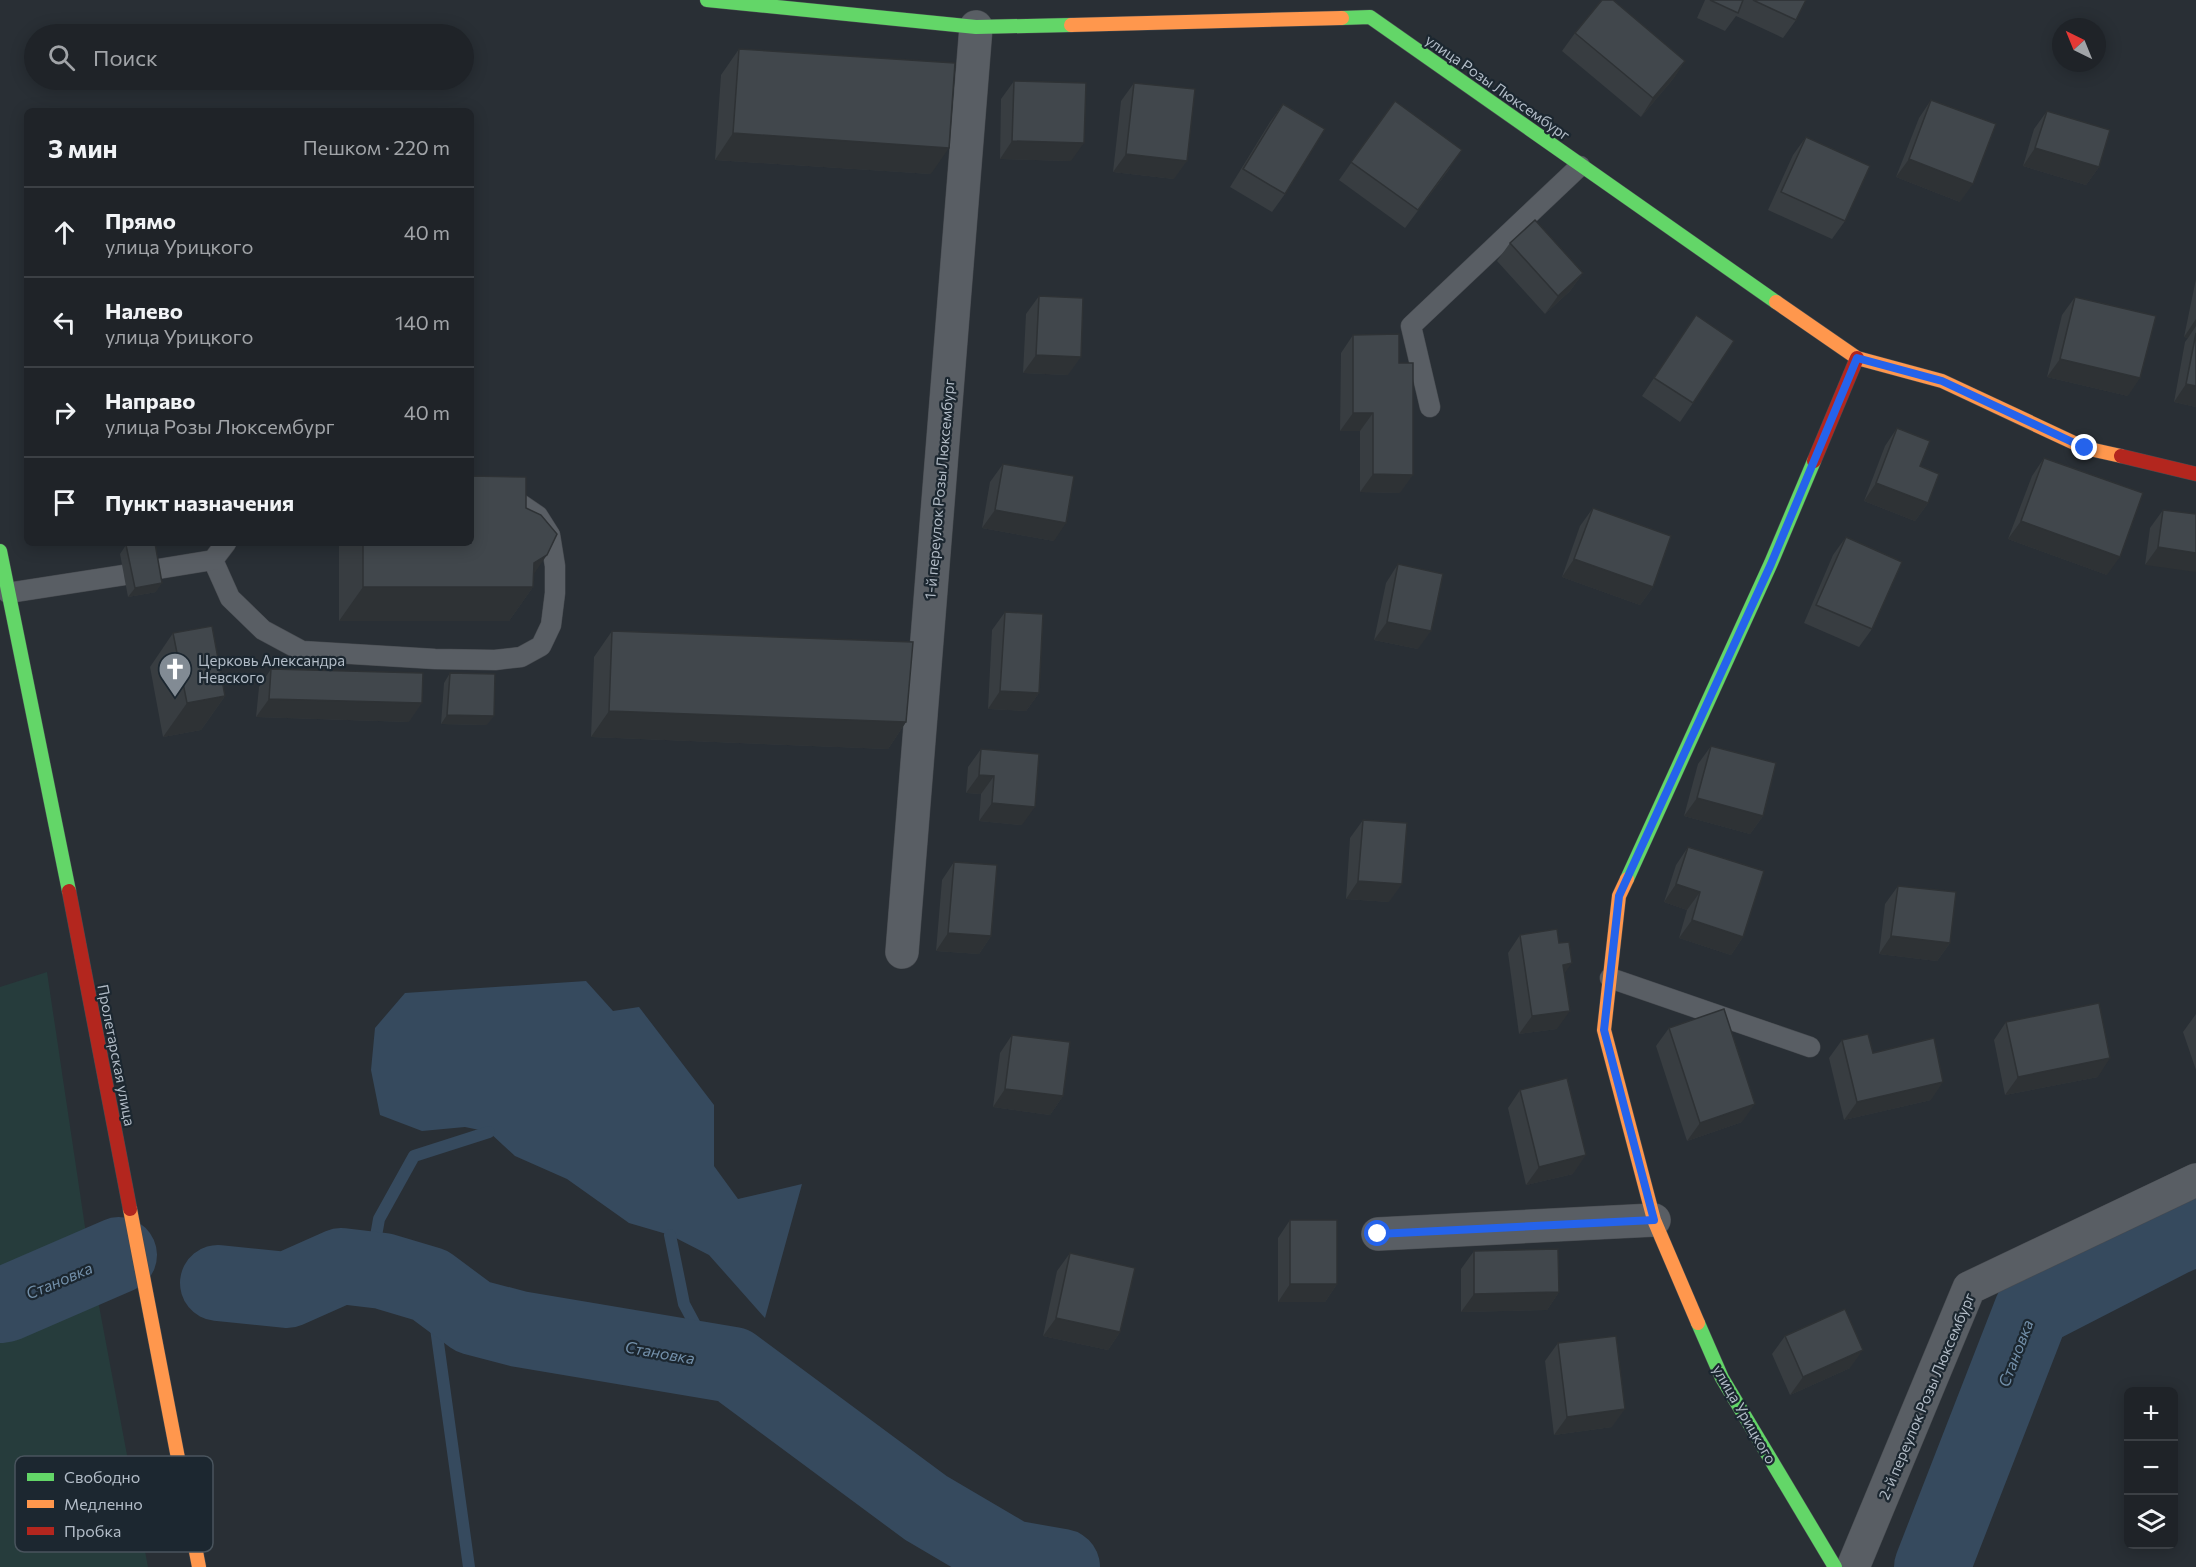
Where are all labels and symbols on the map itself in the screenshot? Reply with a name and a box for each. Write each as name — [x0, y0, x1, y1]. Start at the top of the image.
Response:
north arrow — [2052, 18, 2106, 72]
street label: улица Розы Люксембург — [1422, 30, 1574, 144]
street label: 1-й переулок Розы Люксембург — [920, 378, 958, 600]
route end — [2071, 434, 2097, 460]
church icon: Церковь Александра Невского — [157, 651, 193, 698]
place label: Церковь Александра Невского — [198, 651, 345, 686]
street label: Пролетарская улица — [94, 983, 140, 1127]
route start — [1364, 1220, 1390, 1246]
water label: Становка — [23, 1257, 95, 1303]
street label: 2-й переулок Розы Люксембург — [1874, 1289, 1978, 1502]
water label: Становка — [1993, 1317, 2037, 1389]
water label: Становка — [624, 1337, 696, 1367]
street label: улица Урицкого — [1709, 1361, 1781, 1467]
legend — [15, 1456, 213, 1552]
text: Свободно — [64, 1467, 140, 1486]
text: Медленно — [64, 1494, 143, 1513]
text: Пробка — [64, 1521, 121, 1540]

